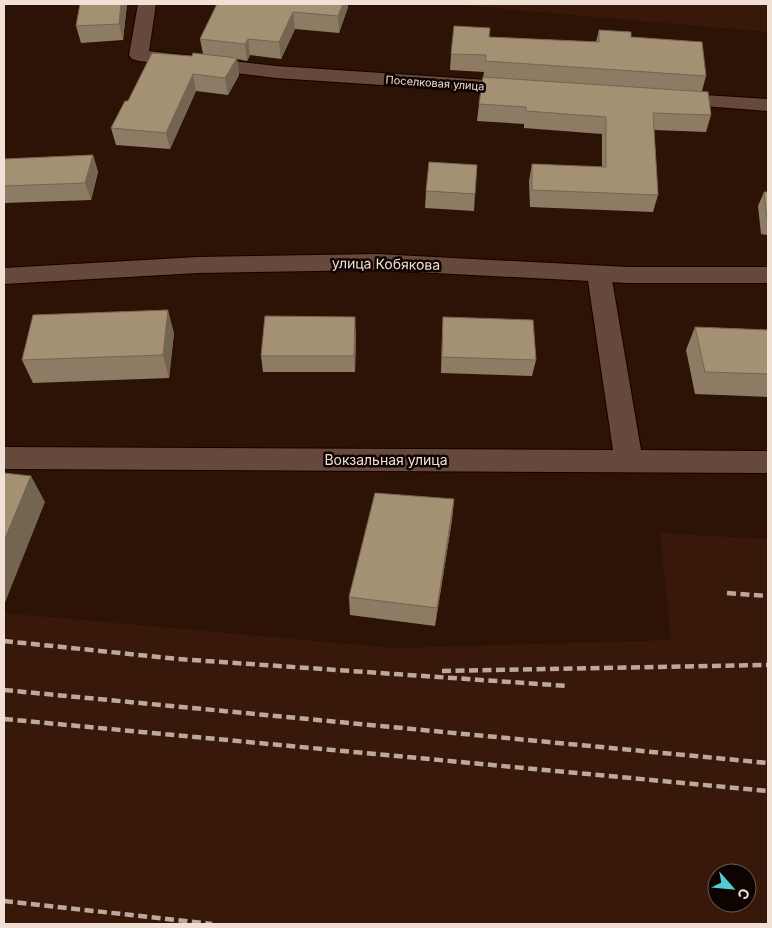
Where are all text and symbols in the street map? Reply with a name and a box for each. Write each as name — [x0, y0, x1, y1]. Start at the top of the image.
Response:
street label: Поселковая улица — [385, 73, 485, 93]
street label: улица Кобякова — [332, 254, 440, 273]
street label: Вокзальная улица — [324, 451, 448, 468]
north arrow — [707, 863, 757, 913]
text: С — [734, 886, 754, 903]

